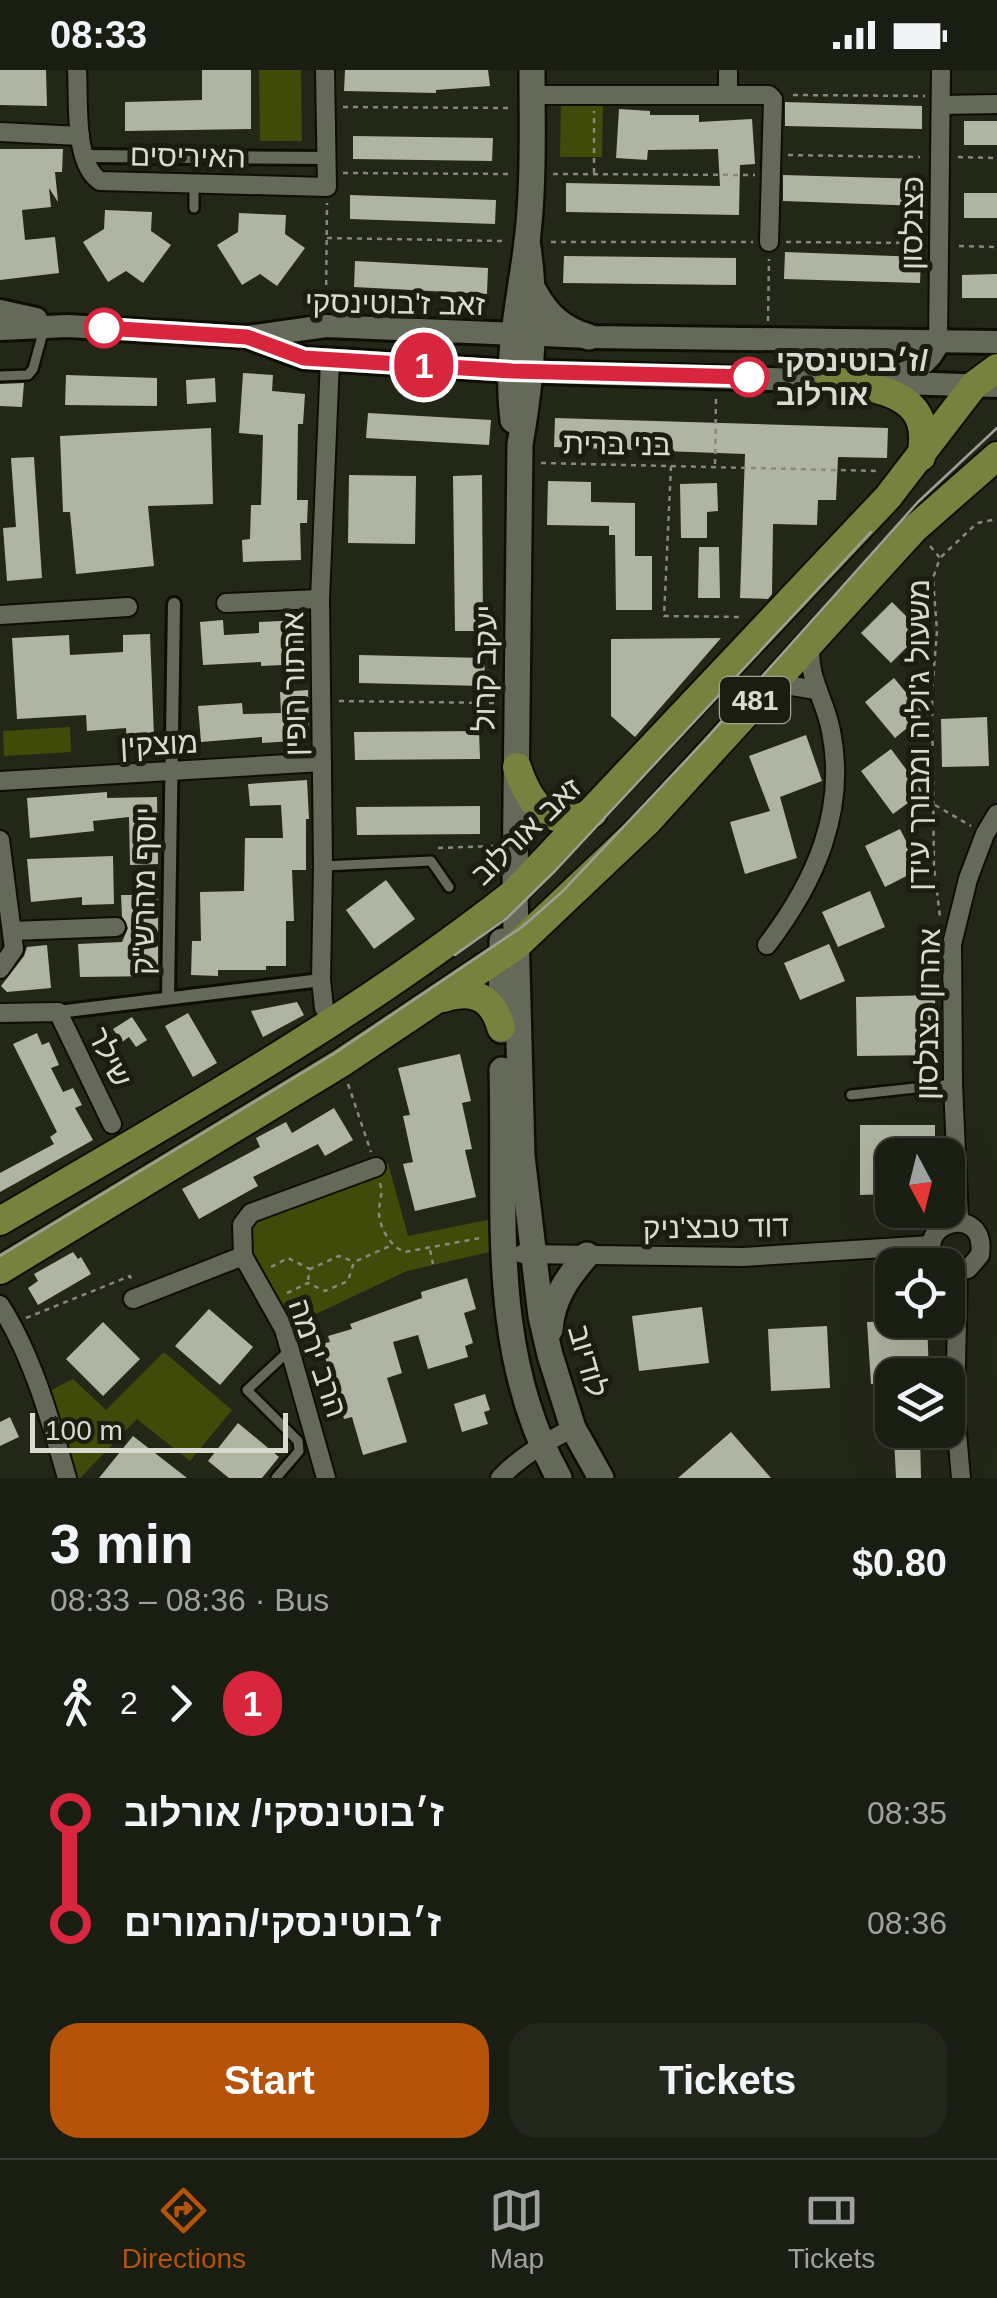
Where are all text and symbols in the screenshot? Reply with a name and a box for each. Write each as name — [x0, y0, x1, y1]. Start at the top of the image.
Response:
text: 08:33 — [50, 14, 147, 56]
street label: האיריסים — [130, 138, 246, 174]
street label: כצנלסון — [895, 176, 929, 270]
street label: זאב ז'בוטינסקי — [305, 285, 486, 321]
unlabelled marker — [85, 309, 123, 347]
line badge: 1 — [392, 332, 456, 398]
place label: ז׳בוטינסקי/ אורלוב — [776, 344, 929, 411]
text: 1 — [414, 346, 434, 385]
marker: ז׳בוטינסקי/ אורלוב — [730, 358, 768, 396]
street label: בני ברית — [563, 427, 671, 461]
street label: משעול ג'וליה ומבורך עידן — [902, 579, 935, 891]
street label: יעקב קרול — [467, 604, 503, 732]
street label: ארתור רופין — [276, 611, 312, 757]
road number: 481 — [720, 677, 790, 723]
street label: מוצקין — [119, 725, 199, 763]
street label: זאב אורלוב — [465, 771, 588, 891]
street label: יוסף מהרש"ק — [126, 807, 162, 975]
street label: אהרון כצנלסון — [910, 928, 946, 1100]
street label: שילר — [82, 1022, 138, 1092]
north arrow — [875, 1138, 965, 1228]
map controls — [875, 1138, 965, 1448]
street label: דוד טבצ'ניק — [643, 1209, 789, 1245]
button: locate — [875, 1248, 965, 1338]
street label: הרב ירמה — [282, 1294, 354, 1422]
street label: לודיוב — [562, 1321, 614, 1401]
button: layers — [875, 1358, 965, 1448]
scale bar — [30, 1408, 288, 1452]
text: 100 m — [45, 1415, 123, 1446]
text: 3 min — [50, 1513, 194, 1575]
text: $0.80 — [852, 1542, 947, 1584]
text: 08:33 – 08:36 · Bus — [50, 1582, 329, 1618]
icon: walk — [50, 1676, 105, 1731]
icon: forward — [153, 1676, 208, 1731]
text: 1 — [243, 1684, 262, 1723]
text: 2 — [120, 1685, 138, 1721]
text: ז׳בוטינסקי/ אורלוב — [124, 1792, 444, 1834]
text: 08:35 — [867, 1795, 947, 1831]
text: ז׳בוטינסקי/המורים — [124, 1902, 441, 1944]
text: 08:36 — [867, 1905, 947, 1941]
button: Start — [50, 2023, 489, 2138]
button: Tickets — [509, 2023, 947, 2138]
tab: Directions — [122, 2183, 246, 2275]
tab: Map — [489, 2183, 544, 2275]
tab: Tickets — [788, 2183, 875, 2275]

